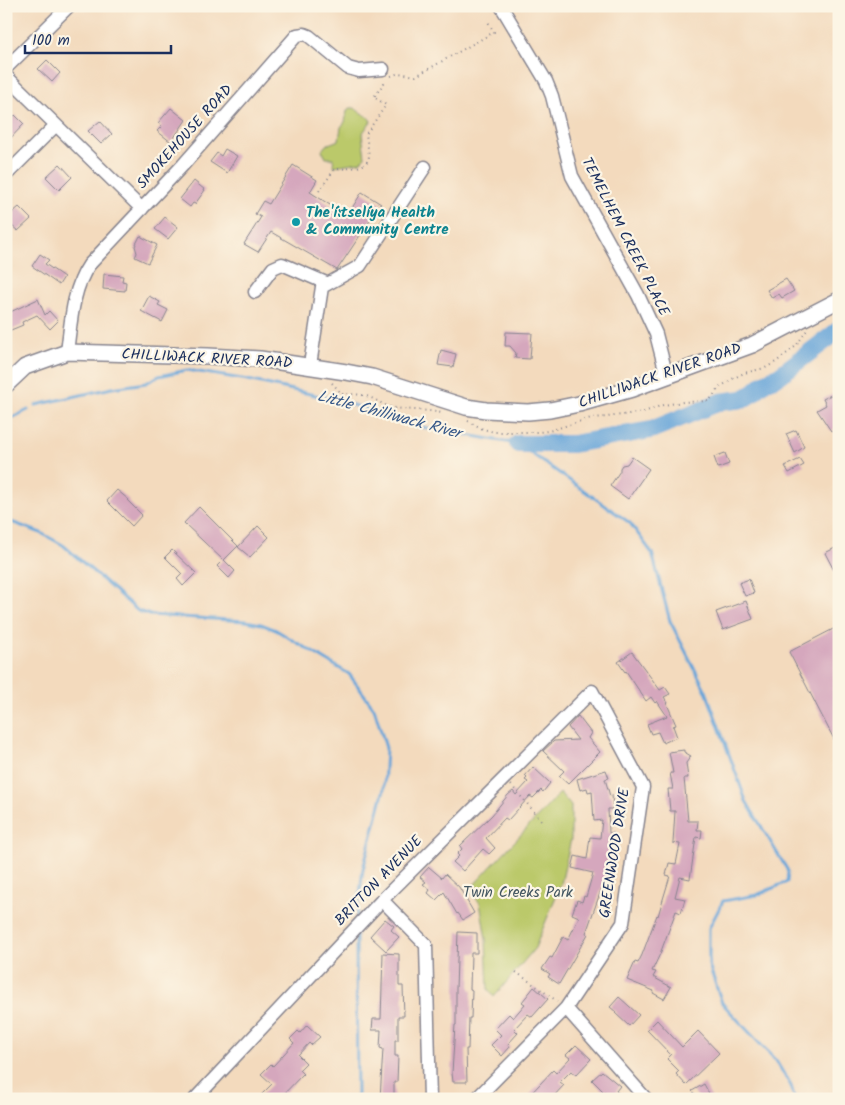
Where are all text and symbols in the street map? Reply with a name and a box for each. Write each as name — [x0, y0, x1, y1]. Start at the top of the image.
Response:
scale bar — [25, 22, 171, 54]
text: 100 m — [32, 29, 70, 53]
street label: SMOKEHOUSE ROAD — [131, 79, 239, 195]
street label: TEMELHEM CREEK PLACE — [574, 153, 676, 322]
place label: The'í:tselíya Health & Community Centre — [306, 201, 449, 242]
marker: The'í:tselíya Health & Community Centre — [290, 216, 302, 228]
street label: CHILLIWACK RIVER ROAD — [575, 337, 745, 415]
street label: CHILLIWACK RIVER ROAD — [121, 343, 293, 375]
water label: Little Chilliwack River — [314, 384, 467, 447]
street label: GREENWOOD DRIVE — [593, 785, 637, 920]
street label: BRITTON AVENUE — [329, 829, 430, 932]
park label: Twin Creeks Park — [463, 881, 574, 905]

